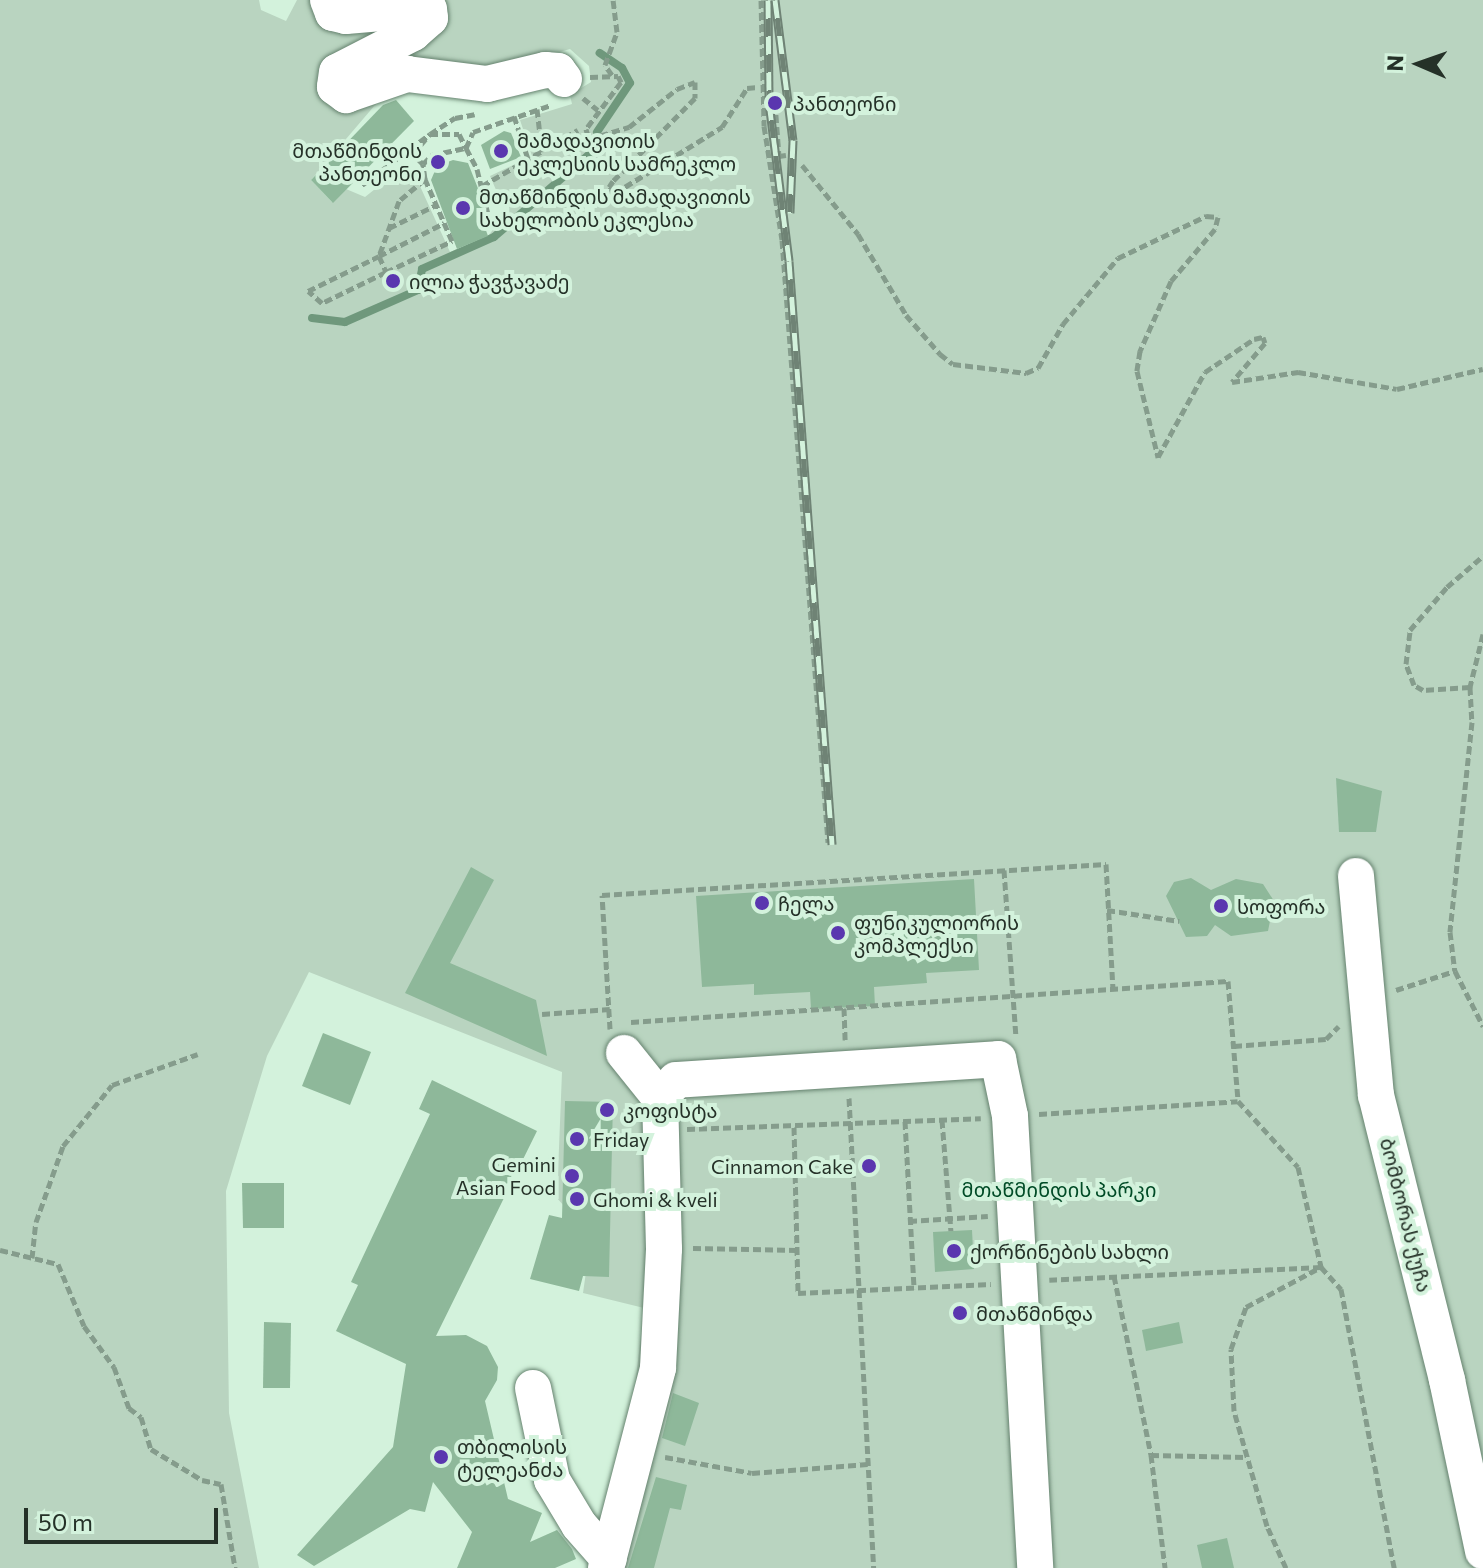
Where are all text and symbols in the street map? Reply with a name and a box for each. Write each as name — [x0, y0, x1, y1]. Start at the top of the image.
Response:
north arrow — [1379, 24, 1459, 104]
text: N — [1381, 54, 1408, 72]
place label: პანთეონი — [793, 91, 896, 115]
marker: პანთეონი — [764, 92, 786, 114]
place label: მამადავითის ეკლესიის სამრეკლო — [517, 128, 736, 175]
place label: მთაწმინდის პანთეონი — [292, 138, 422, 185]
marker: მამადავითის ეკლესიის სამრეკლო — [492, 142, 510, 160]
marker: მთაწმინდის პანთეონი — [429, 153, 447, 171]
place label: მთაწმინდის მამადავითის სახელობის ეკლესია — [479, 184, 751, 231]
marker: მთაწმინდის მამადავითის სახელობის ეკლესია — [454, 199, 472, 217]
place label: ილია ჭავჭავაძე — [409, 269, 570, 293]
marker: ილია ჭავჭავაძე — [384, 272, 402, 290]
place label: ჩელა — [778, 891, 834, 915]
marker: ჩელა — [753, 894, 771, 912]
place label: სოფორა — [1237, 894, 1325, 918]
marker: სოფორა — [1212, 897, 1230, 915]
place label: ფუნიკულიორის კომპლექსი — [854, 910, 1019, 957]
marker: ფუნიკულიორის კომპლექსი — [829, 924, 847, 942]
place label: კოფისტა — [623, 1098, 717, 1122]
marker: კოფისტა — [598, 1101, 616, 1119]
place label: Friday — [593, 1127, 649, 1151]
marker: Friday — [568, 1130, 586, 1148]
street label: ბომბორას ქუჩა — [1375, 1135, 1437, 1295]
place label: Gemini Asian Food — [456, 1152, 556, 1199]
place label: Cinnamon Cake — [711, 1154, 853, 1178]
marker: Cinnamon Cake — [860, 1157, 878, 1175]
marker: Gemini Asian Food — [563, 1167, 581, 1185]
park label: მთაწმინდის პარკი — [962, 1177, 1156, 1201]
place label: Ghomi & kveli — [593, 1187, 718, 1211]
marker: Ghomi & kveli — [568, 1190, 586, 1208]
place label: ქორწინების სახლი — [970, 1239, 1169, 1263]
marker: ქორწინების სახლი — [945, 1242, 963, 1260]
place label: მთაწმინდა — [976, 1301, 1093, 1325]
marker: მთაწმინდა — [951, 1304, 969, 1322]
place label: თბილისის ტელეანძა — [457, 1434, 567, 1481]
marker: თბილისის ტელეანძა — [432, 1448, 450, 1466]
scale bar — [28, 1492, 222, 1542]
text: 50 m — [38, 1507, 93, 1536]

